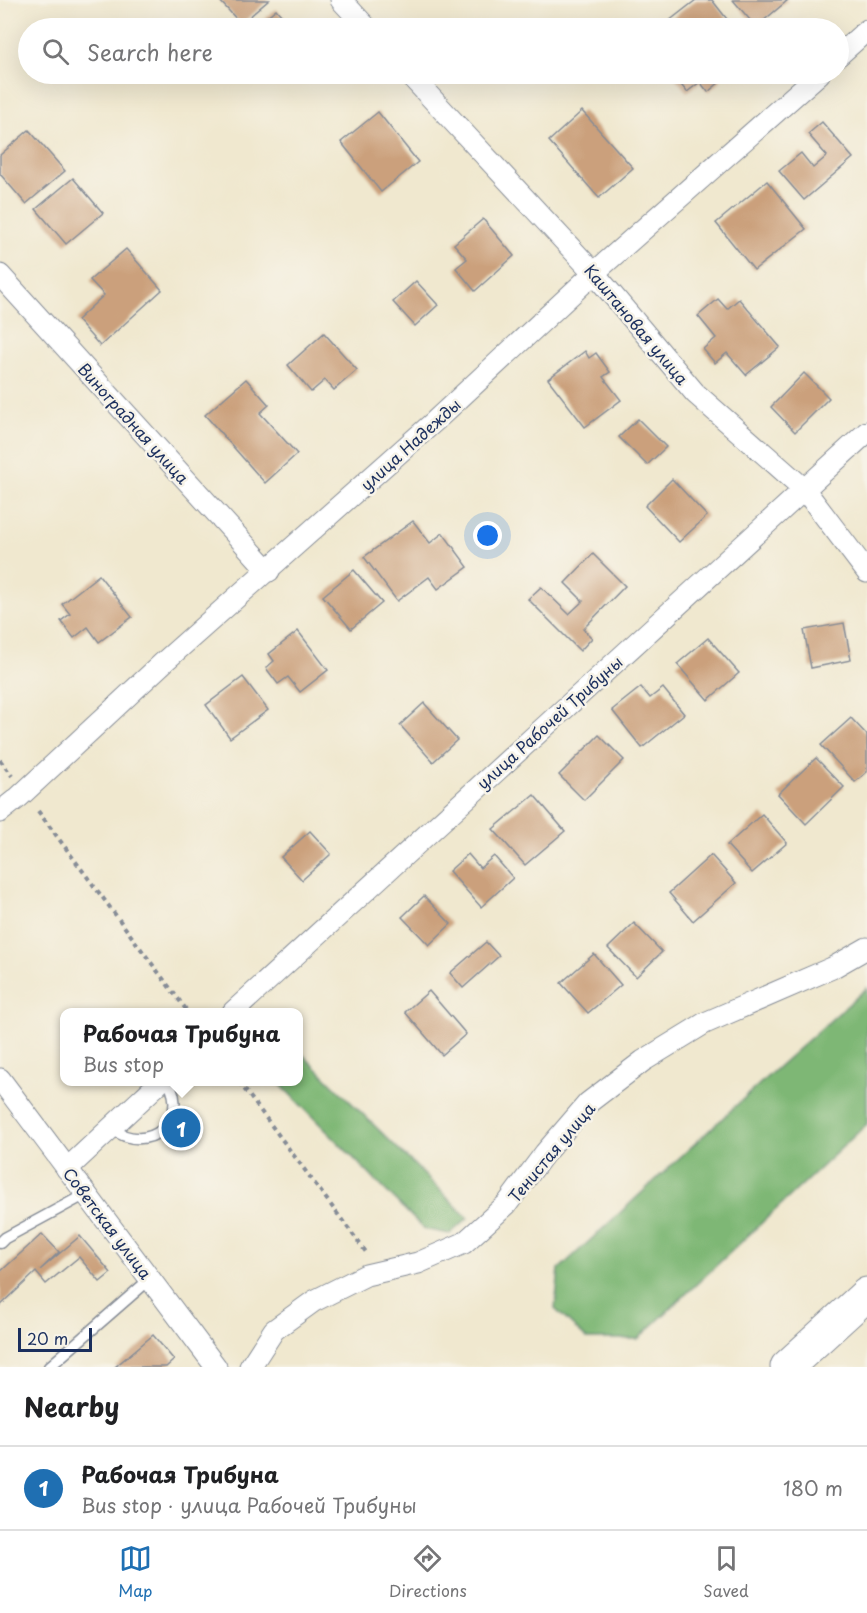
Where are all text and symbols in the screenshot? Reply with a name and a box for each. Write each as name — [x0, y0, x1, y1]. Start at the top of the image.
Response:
search box — [18, 18, 849, 84]
icon: search — [39, 35, 72, 68]
text: Search here — [87, 35, 213, 68]
street label: Каштановая улица — [579, 259, 695, 389]
street label: Виноградная улица — [73, 357, 195, 489]
street label: улица Надежды — [355, 392, 465, 496]
your location — [473, 521, 502, 550]
street label: улица Рабочей Трибуны — [471, 650, 627, 794]
popup — [60, 1008, 303, 1086]
text: Рабочая Трибуна — [83, 1016, 280, 1049]
text: Bus stop — [83, 1049, 164, 1079]
street label: Тенистая улица — [502, 1097, 600, 1207]
pin: 1 — [162, 1106, 201, 1150]
street label: Советская улица — [58, 1162, 158, 1284]
scale bar — [18, 1325, 92, 1352]
text: 20 m — [27, 1326, 68, 1350]
text: Nearby — [24, 1387, 119, 1426]
text: Рабочая Трибуна — [81, 1457, 279, 1490]
text: 1 — [39, 1473, 48, 1503]
text: 180 m — [783, 1473, 843, 1503]
text: Bus stop · улица Рабочей Трибуны — [81, 1490, 417, 1520]
tab: Map — [118, 1542, 152, 1602]
tab: Directions — [389, 1542, 467, 1602]
tab: Saved — [703, 1542, 749, 1602]

